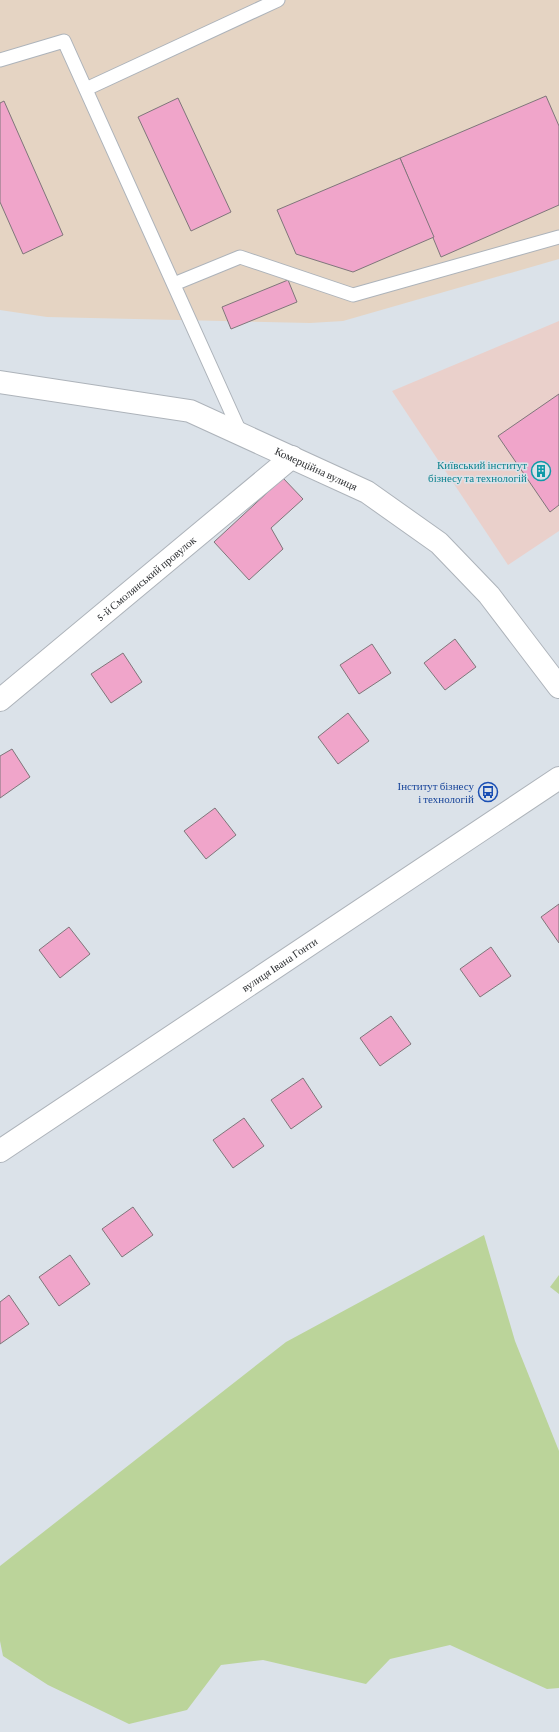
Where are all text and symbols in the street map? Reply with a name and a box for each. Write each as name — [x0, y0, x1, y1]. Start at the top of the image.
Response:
street label: Комерційна вулиця — [273, 445, 359, 493]
place label: Київський інститут бізнесу та технологій — [428, 459, 527, 484]
building icon: Київський інститут бізнесу та технологій — [530, 460, 552, 482]
street label: 5-й Смолянський провулок — [94, 533, 199, 623]
place label: Інститут бізнесу і технологій — [398, 780, 474, 805]
bus stop icon: Інститут бізнесу і технологій — [477, 781, 499, 803]
street label: вулиця Івана Гонти — [239, 935, 320, 994]

